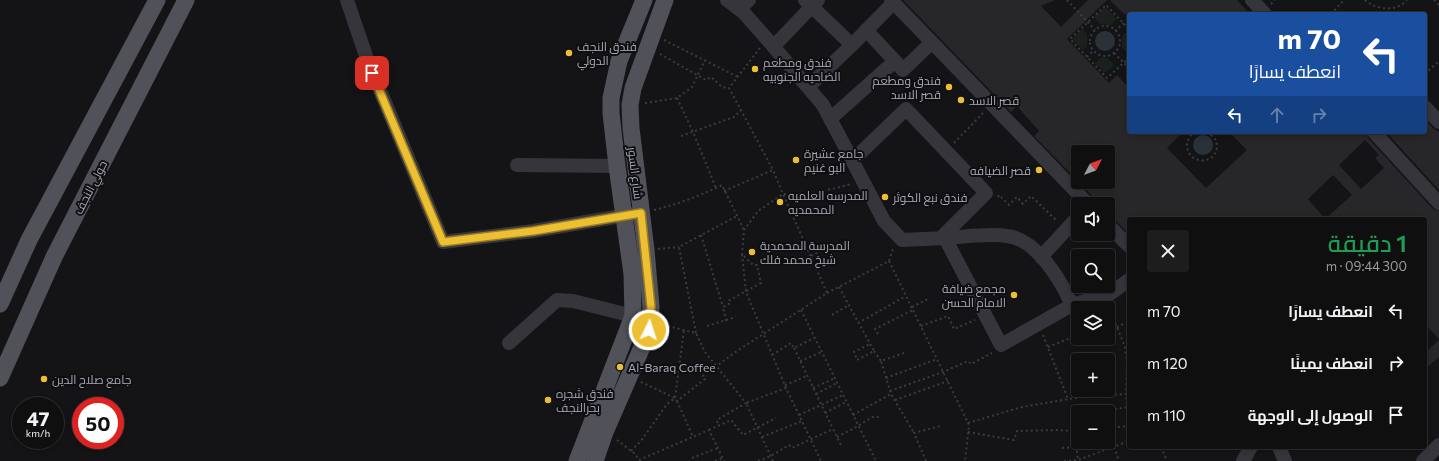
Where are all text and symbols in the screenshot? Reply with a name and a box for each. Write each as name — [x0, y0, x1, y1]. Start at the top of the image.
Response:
text: 70 m — [1277, 21, 1341, 55]
icon: left — [1355, 28, 1407, 80]
place label: فندق النجف الدولي — [577, 39, 637, 71]
marker: فندق النجف الدولي — [564, 48, 574, 58]
place label: فندق ومطعم الضاحيه الجنوبيه — [763, 55, 841, 84]
pin — [355, 56, 389, 90]
text: انعطف يسارًا — [1249, 60, 1341, 82]
icon: arrive — [361, 62, 383, 84]
marker: فندق ومطعم الضاحيه الجنوبيه — [750, 64, 760, 74]
place label: فندق ومطعم قصر الاسد — [872, 73, 941, 102]
marker: فندق ومطعم قصر الاسد — [944, 82, 954, 92]
place label: قصر الاسد — [969, 93, 1019, 108]
marker: قصر الاسد — [956, 95, 966, 105]
icon: left — [1224, 104, 1246, 126]
icon: ahead — [1266, 104, 1288, 126]
icon: right — [1308, 104, 1330, 126]
street label: شارع السور — [624, 145, 646, 200]
north arrow — [1071, 145, 1115, 189]
map controls — [1071, 145, 1115, 449]
place label: جامع عشيرة البو غنيم — [804, 146, 863, 176]
marker: جامع عشيرة البو غنيم — [791, 155, 801, 165]
street label: حولي النجف — [71, 158, 113, 218]
place label: قصر الضيافه — [970, 163, 1031, 178]
marker: قصر الضيافه — [1034, 165, 1044, 175]
place label: المدرسه العلمیه المحمدیه — [788, 188, 868, 217]
place label: فندق نبع الكوثر — [892, 190, 968, 206]
marker: فندق نبع الكوثر — [880, 192, 890, 202]
marker: المدرسه العلمیه المحمدیه — [775, 197, 785, 207]
button: sound — [1071, 197, 1115, 241]
text: 1 دقيقة — [1328, 228, 1407, 257]
button: close — [1147, 230, 1189, 272]
place label: المدرسة المحمدية شيخ محمد فلك — [760, 238, 850, 268]
marker: المدرسة المحمدية شيخ محمد فلك — [747, 247, 757, 257]
button: search — [1071, 249, 1115, 293]
text: 300 m · 09:44 — [1326, 258, 1407, 274]
place label: مجمع ضيافة الامام الحسن — [942, 281, 1006, 311]
marker: مجمع ضيافة الامام الحسن — [1009, 290, 1019, 300]
icon: left — [1385, 300, 1407, 322]
button: layers — [1071, 301, 1115, 345]
text: 70 m — [1147, 302, 1181, 320]
text: انعطف يسارًا — [1288, 302, 1373, 320]
position arrow — [628, 309, 670, 351]
icon: right — [1385, 352, 1407, 374]
button: + — [1071, 353, 1115, 397]
text: 120 m — [1147, 354, 1187, 372]
text: انعطف يمينًا — [1290, 354, 1373, 372]
place label: Al-Baraq Coffee — [628, 360, 716, 374]
marker: Al-Baraq Coffee — [615, 362, 625, 372]
place label: جامع صلاح الدين — [52, 372, 131, 388]
marker: جامع صلاح الدين — [39, 374, 49, 384]
place label: فندق شجره بحرالنجف — [556, 386, 614, 415]
marker: فندق شجره بحرالنجف — [543, 395, 553, 405]
speed limit sign: 50 — [72, 397, 124, 449]
icon: arrive — [1385, 404, 1407, 426]
button: − — [1071, 405, 1115, 449]
text: 47 — [27, 406, 49, 430]
text: 110 m — [1147, 406, 1186, 424]
text: الوصول إلى الوجهة — [1248, 406, 1373, 424]
text: km/h — [26, 427, 50, 439]

